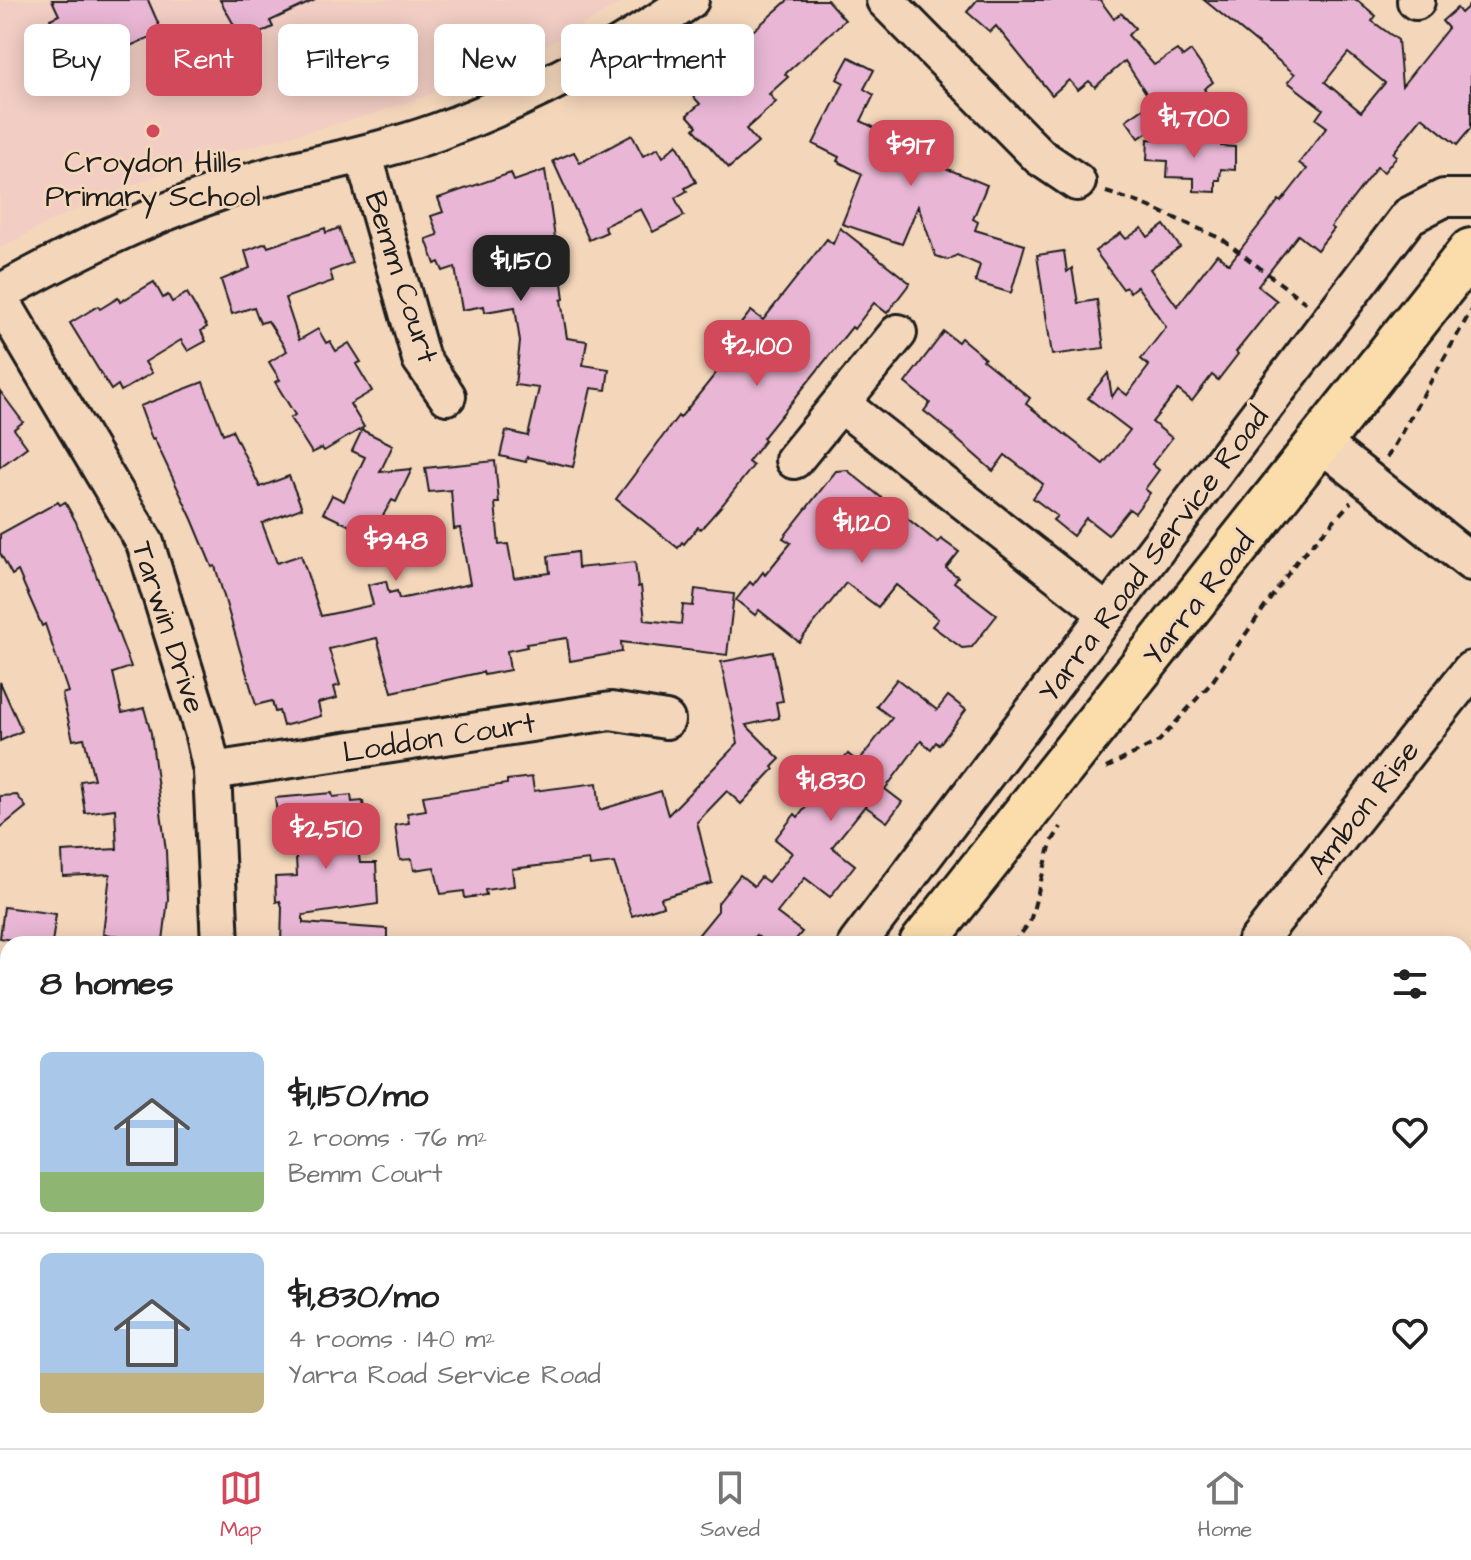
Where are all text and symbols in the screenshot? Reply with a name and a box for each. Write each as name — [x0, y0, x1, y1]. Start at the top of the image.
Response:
chip: Buy — [24, 24, 130, 96]
chip: Rent — [146, 24, 262, 96]
chip: Filters — [278, 24, 418, 96]
chip: New — [434, 24, 545, 96]
chip: Apartment — [561, 24, 754, 96]
pin: $1,700 — [1129, 92, 1259, 160]
text: $1,700 — [1158, 100, 1230, 136]
pin: $917 — [864, 120, 958, 188]
marker: Croydon Hills Primary School — [144, 122, 162, 140]
text: $917 — [887, 128, 935, 164]
place label: Croydon Hills Primary School — [45, 142, 261, 219]
street label: Bemm Court — [354, 186, 449, 369]
pin: $1,150 — [456, 235, 586, 303]
text: $1,150 — [491, 243, 551, 279]
pin: $2,100 — [692, 320, 822, 388]
text: $2,100 — [722, 328, 792, 364]
street label: Yarra Road Service Road — [1030, 399, 1276, 709]
pin: $1,120 — [797, 497, 927, 565]
text: $1,120 — [833, 505, 891, 541]
pin: $948 — [349, 515, 443, 583]
text: $948 — [364, 523, 428, 559]
street label: Yarra Road — [1134, 524, 1262, 672]
street label: Tarwin Drive — [120, 536, 216, 719]
street label: Loddon Court — [340, 702, 538, 774]
street label: Ambon Rise — [1298, 731, 1430, 884]
pin: $1,830 — [766, 755, 896, 823]
text: $1,830 — [797, 763, 865, 799]
pin: $2,510 — [261, 803, 391, 871]
text: $2,510 — [290, 811, 362, 847]
text: 8 homes — [40, 960, 174, 1008]
icon: filters — [1388, 962, 1432, 1006]
text: $1,150/mo — [288, 1072, 428, 1120]
icon: home — [104, 1084, 200, 1180]
icon: heart — [1388, 1110, 1432, 1154]
text: 2 rooms · 76 m² — [288, 1120, 487, 1156]
text: Bemm Court — [288, 1156, 443, 1192]
text: $1,830/mo — [288, 1273, 439, 1321]
icon: home — [104, 1285, 200, 1381]
icon: heart — [1388, 1311, 1432, 1355]
text: 4 rooms · 140 m² — [288, 1321, 495, 1357]
text: Yarra Road Service Road — [288, 1357, 601, 1393]
tab: Map — [219, 1466, 263, 1545]
tab: Saved — [700, 1466, 760, 1545]
tab: Home — [1198, 1466, 1252, 1545]

